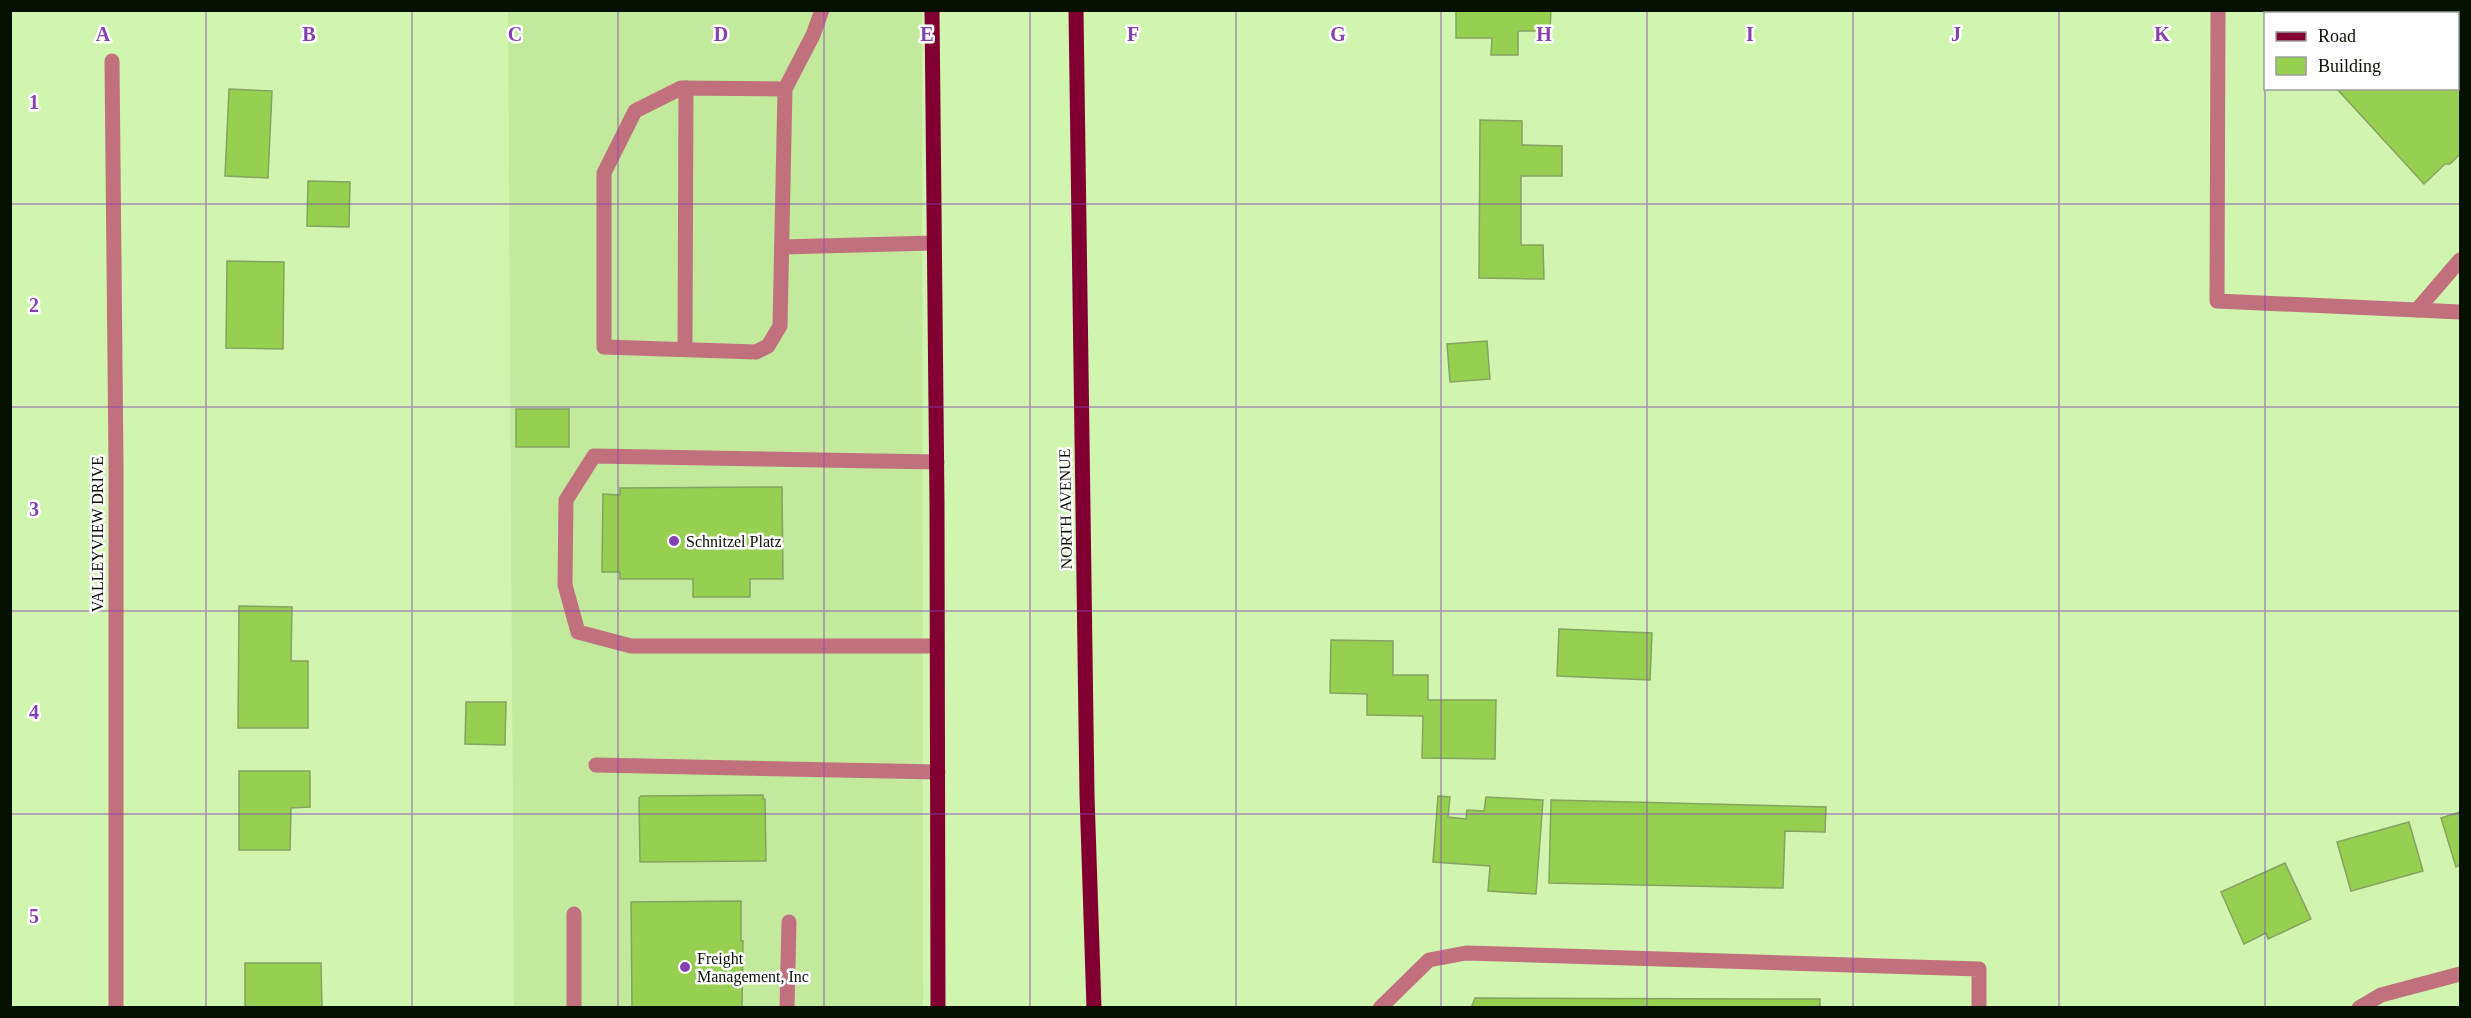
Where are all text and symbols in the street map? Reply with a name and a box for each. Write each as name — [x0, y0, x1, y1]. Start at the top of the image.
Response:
legend — [2264, 12, 2459, 90]
text: A — [96, 23, 111, 45]
text: B — [302, 23, 316, 45]
text: C — [508, 23, 522, 45]
text: D — [714, 23, 728, 45]
text: E — [920, 23, 934, 45]
text: F — [1127, 23, 1139, 45]
text: G — [1330, 23, 1346, 45]
text: H — [1536, 23, 1552, 45]
text: I — [1746, 23, 1754, 45]
text: J — [1951, 23, 1961, 45]
text: K — [2154, 23, 2170, 45]
text: Road — [2318, 26, 2356, 46]
text: Building — [2318, 56, 2381, 76]
text: 1 — [29, 91, 39, 113]
text: 2 — [29, 294, 39, 316]
street label: NORTH AVENUE — [1056, 448, 1075, 570]
street label: VALLEYVIEW DRIVE — [89, 456, 106, 612]
text: 3 — [29, 498, 39, 520]
place label: Schnitzel Platz — [686, 533, 782, 550]
marker: Schnitzel Platz — [667, 534, 681, 548]
text: 4 — [29, 701, 39, 723]
text: 5 — [29, 905, 39, 927]
place label: Freight Management, Inc — [697, 950, 809, 986]
marker: Freight Management, Inc — [678, 960, 692, 974]

